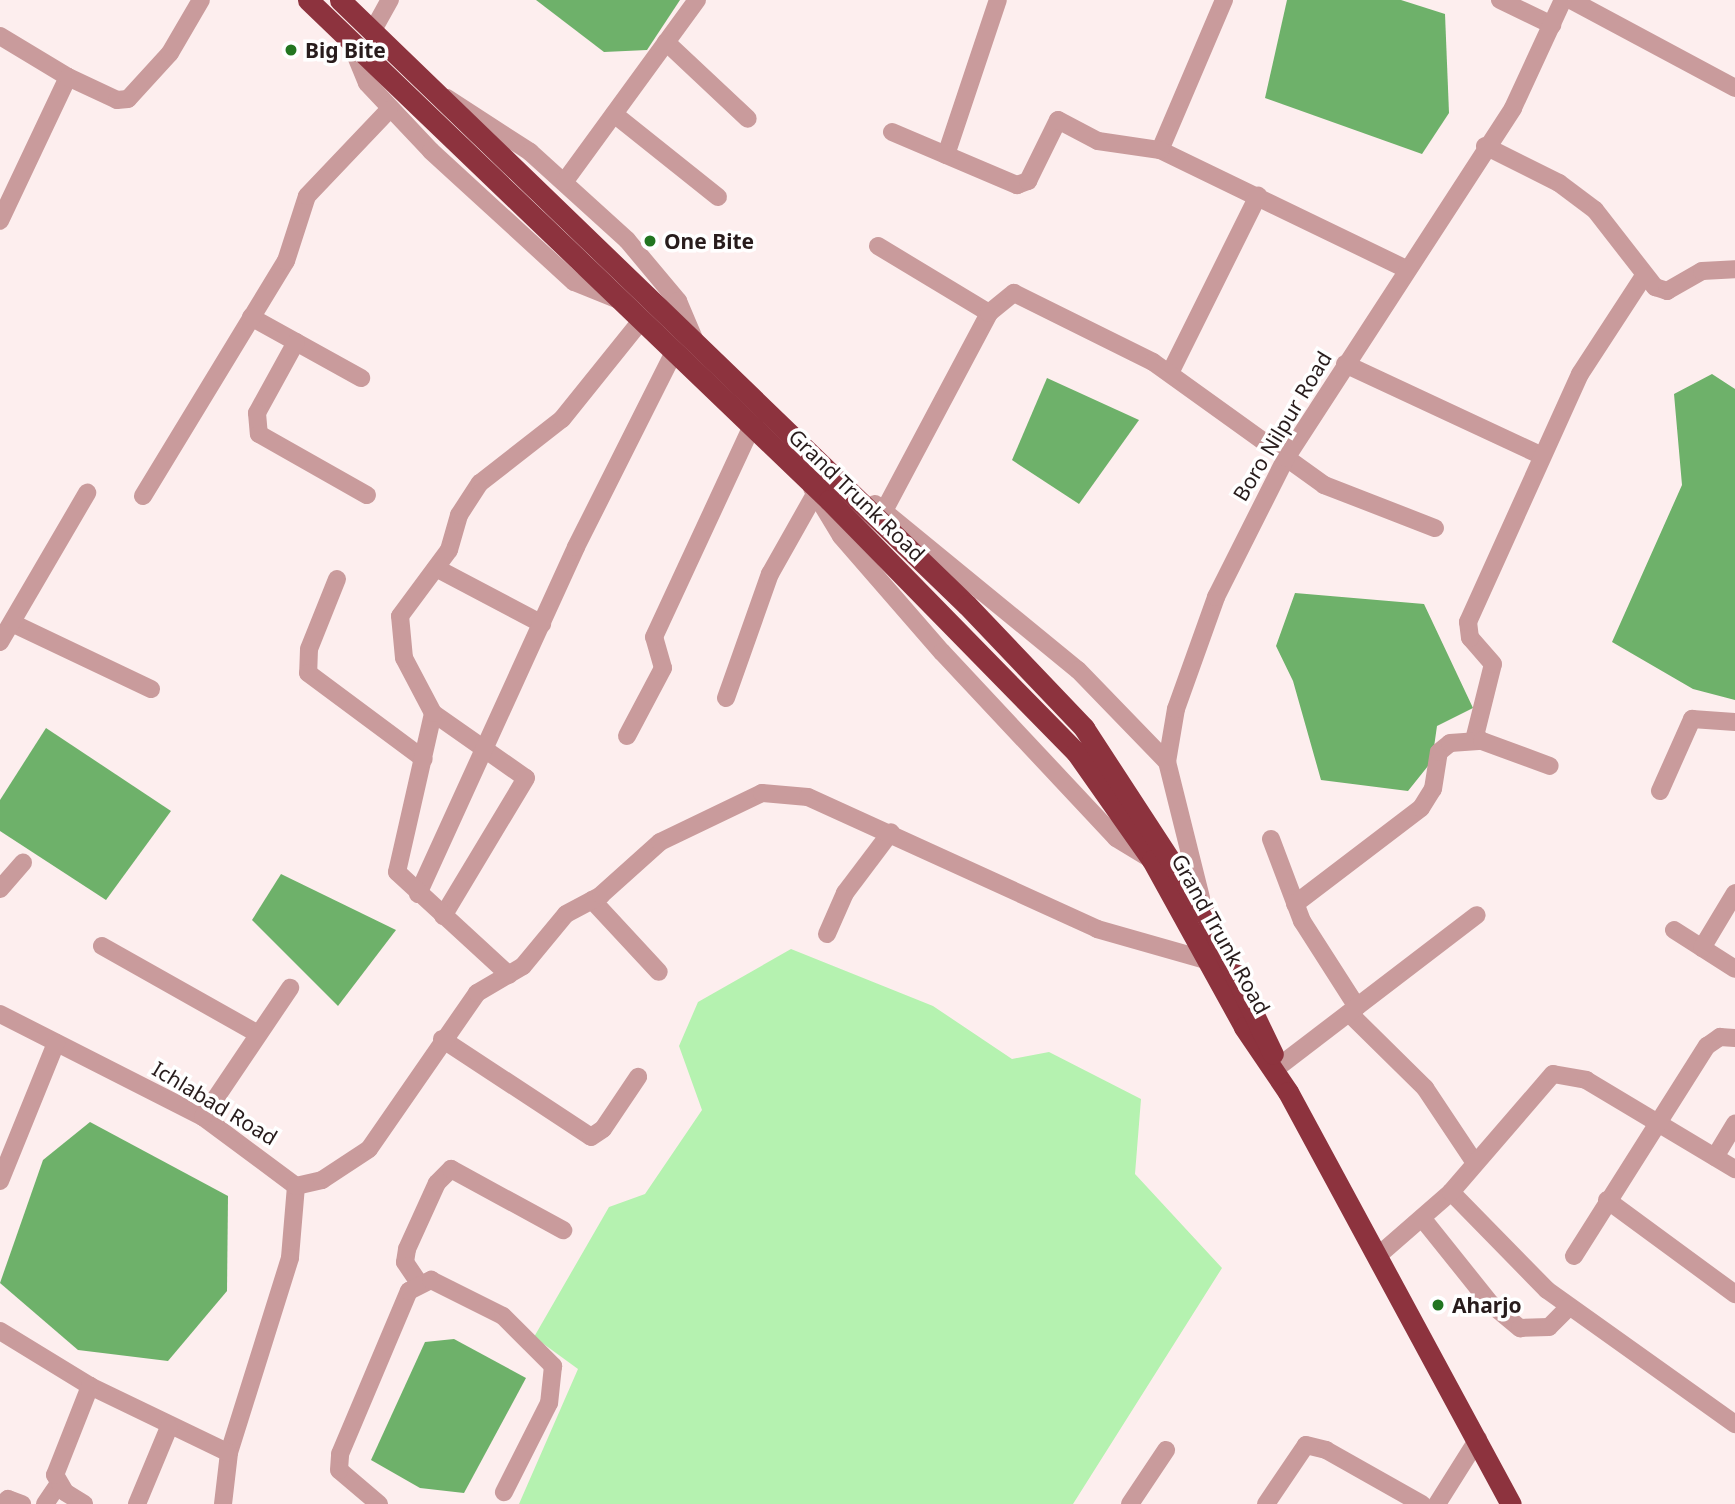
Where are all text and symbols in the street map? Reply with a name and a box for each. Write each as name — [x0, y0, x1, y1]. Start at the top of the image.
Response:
place label: Big Bite — [305, 37, 386, 63]
marker: Big Bite — [283, 42, 299, 58]
place label: One Bite — [664, 228, 754, 254]
marker: One Bite — [642, 233, 658, 249]
street label: Boro Nilpur Road — [1227, 347, 1337, 505]
street label: Grand Trunk Road — [784, 424, 930, 566]
street label: Grand Trunk Road — [1167, 850, 1275, 1018]
street label: Ichlabad Road — [148, 1056, 282, 1150]
place label: Aharjo — [1452, 1292, 1522, 1318]
marker: Aharjo — [1430, 1297, 1446, 1313]

